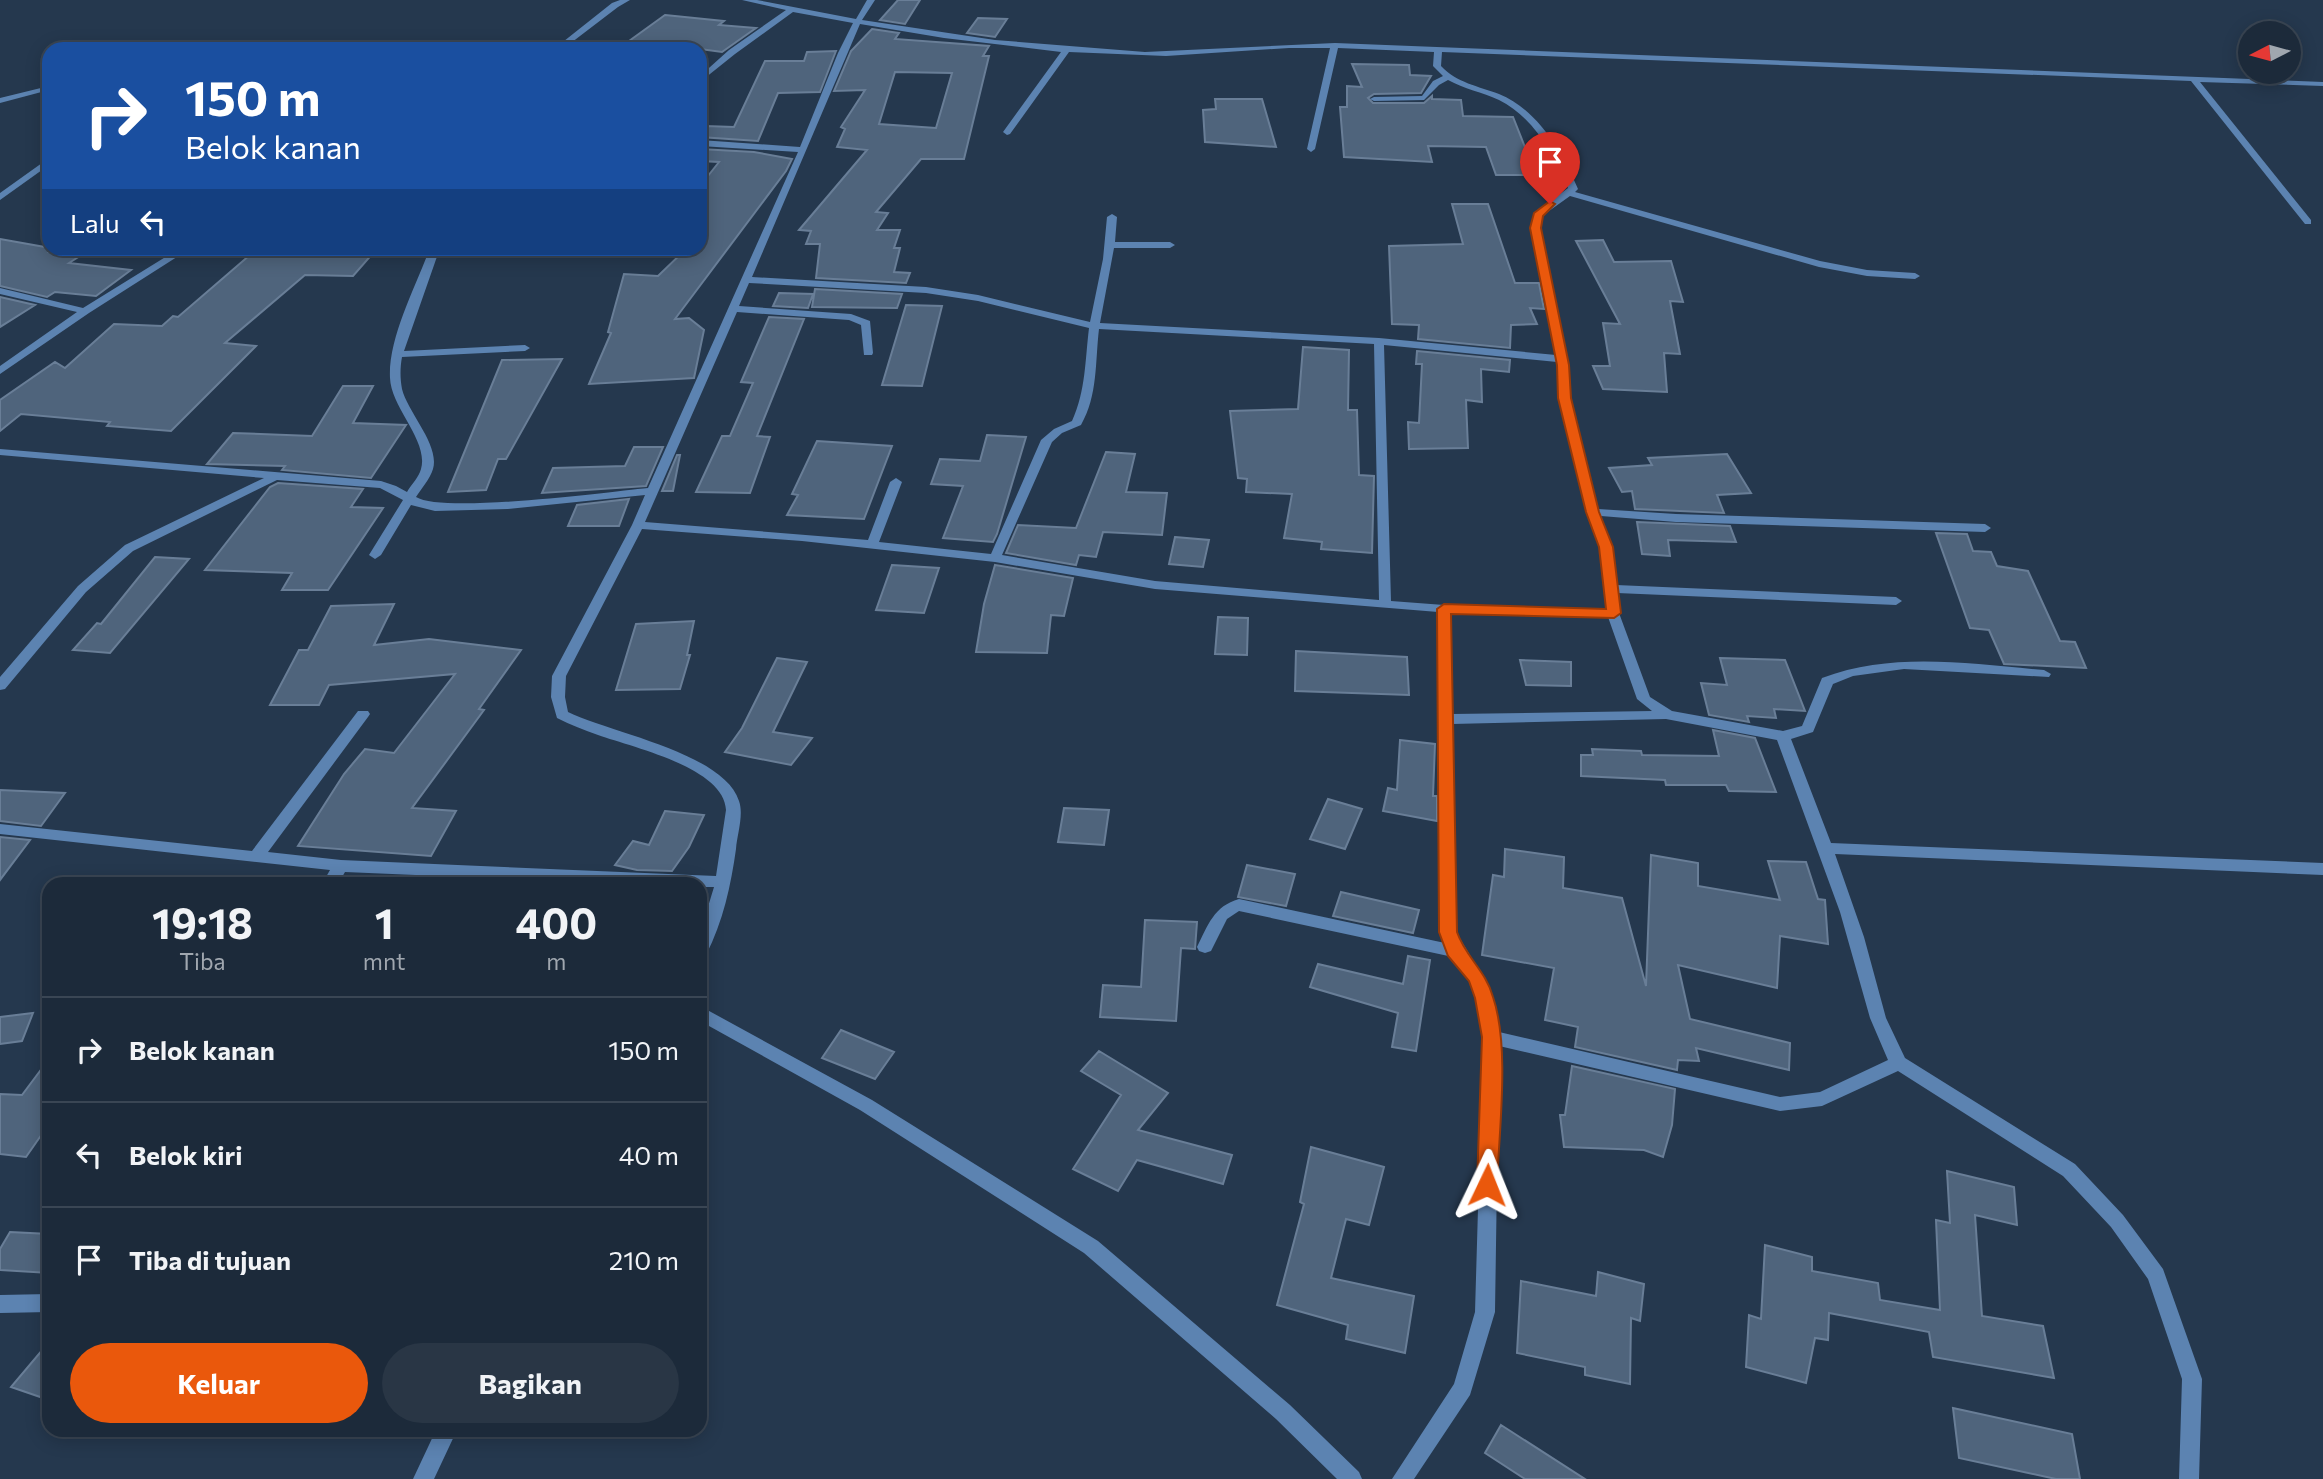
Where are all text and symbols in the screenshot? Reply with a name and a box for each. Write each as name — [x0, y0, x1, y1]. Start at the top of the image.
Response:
north arrow — [2238, 21, 2301, 84]
map controls — [2238, 21, 2301, 84]
text: 150 m — [185, 66, 320, 126]
icon: right — [70, 70, 161, 161]
text: Belok kanan — [185, 126, 361, 166]
pin — [1520, 132, 1580, 204]
icon: arrive — [1531, 143, 1569, 181]
icon: left — [134, 203, 172, 241]
text: Lalu — [70, 207, 120, 238]
text: 19:18 — [152, 896, 253, 948]
text: 1 — [375, 896, 394, 948]
text: 400 — [515, 896, 597, 948]
text: Tiba — [179, 947, 226, 975]
text: mnt — [363, 947, 406, 975]
text: m — [546, 947, 566, 975]
icon: right — [70, 1031, 108, 1069]
text: Belok kanan — [129, 1034, 275, 1065]
text: 150 m — [608, 1034, 679, 1065]
icon: left — [70, 1136, 108, 1174]
text: Belok kiri — [129, 1139, 243, 1170]
text: 40 m — [619, 1139, 679, 1170]
position arrow — [1450, 1148, 1524, 1222]
icon: arrive — [70, 1241, 108, 1279]
text: Tiba di tujuan — [129, 1244, 291, 1275]
text: 210 m — [609, 1244, 679, 1275]
button: Keluar — [70, 1343, 368, 1423]
button: Bagikan — [382, 1343, 679, 1423]

